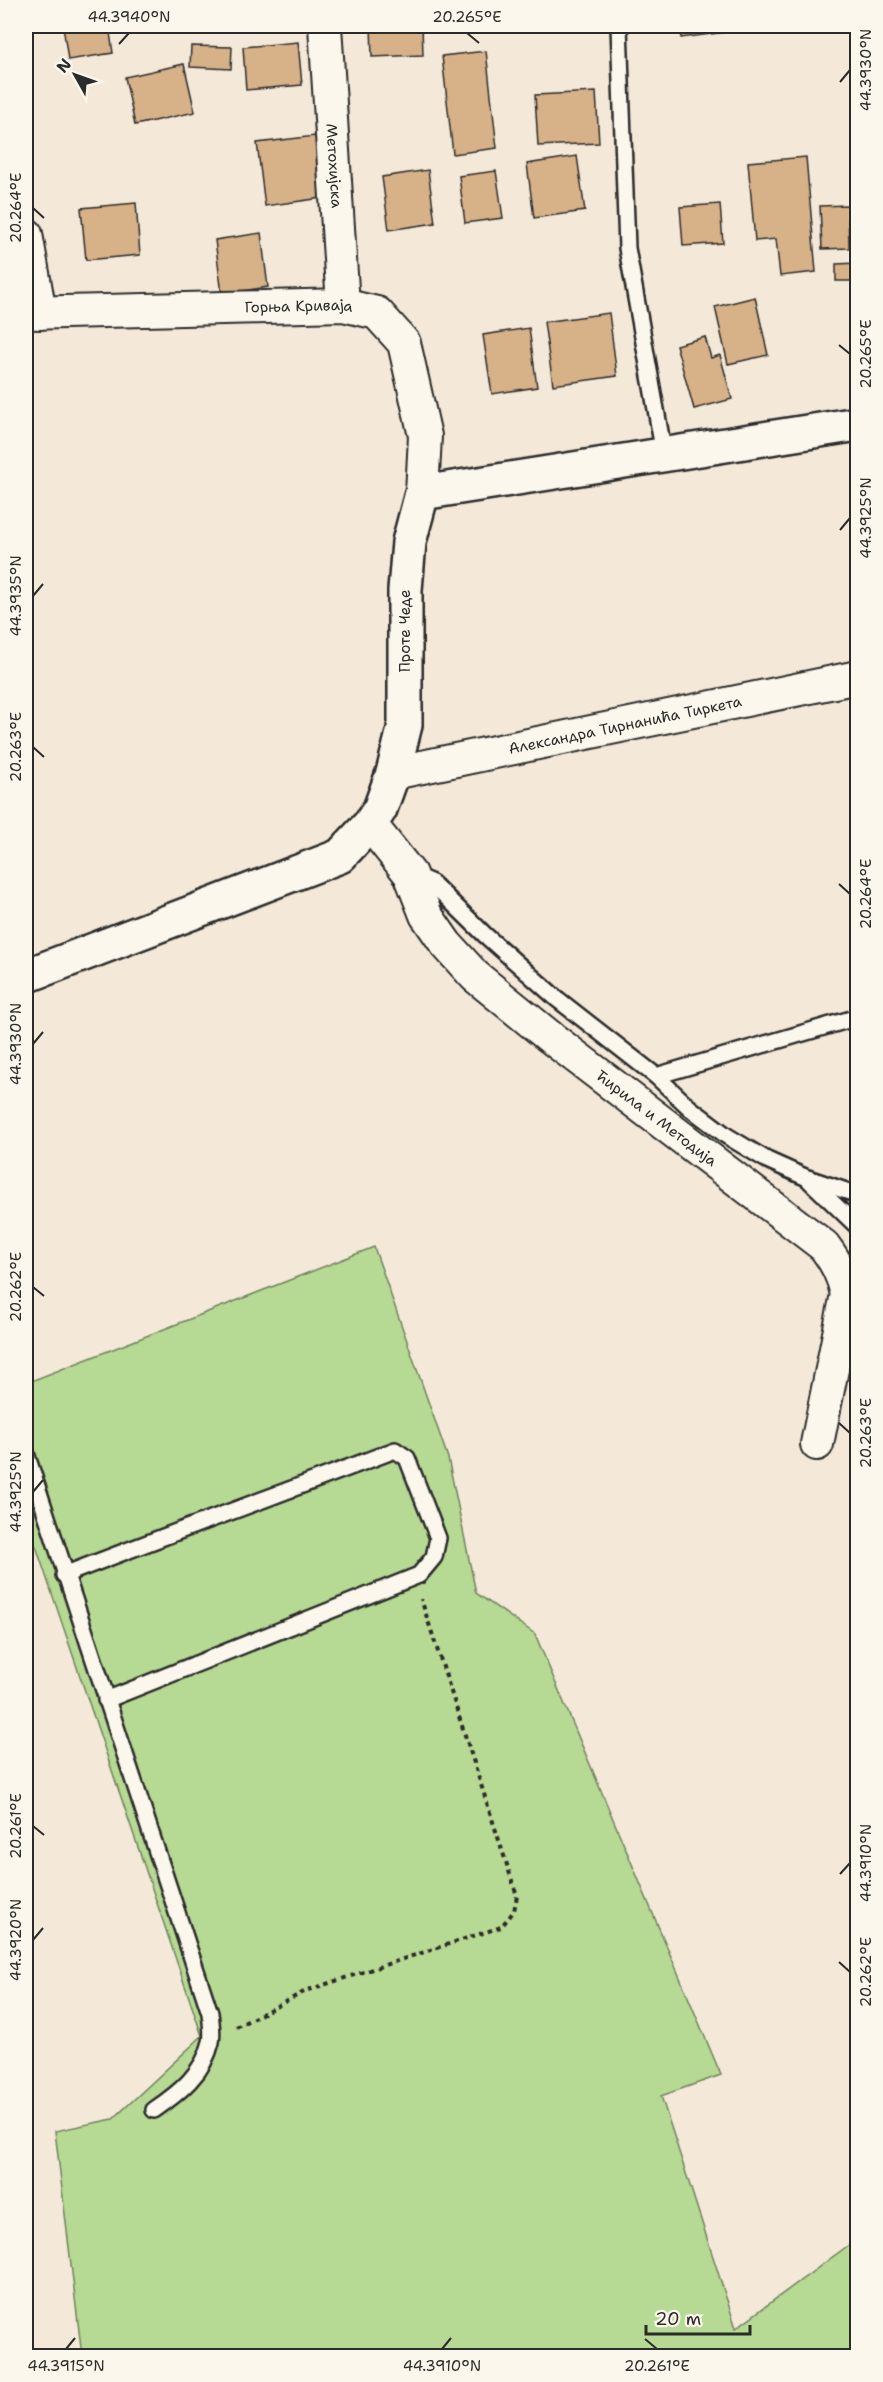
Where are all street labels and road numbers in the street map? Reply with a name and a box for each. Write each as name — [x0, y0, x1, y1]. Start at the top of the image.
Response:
street label: Метохијска — [321, 123, 347, 209]
street label: Горња Криваја — [244, 295, 356, 317]
street label: Проте Чеде — [395, 589, 415, 672]
street label: Александра Тирнанића Тиркета — [507, 691, 744, 759]
street label: Ћирила и Методија — [592, 1066, 722, 1171]

